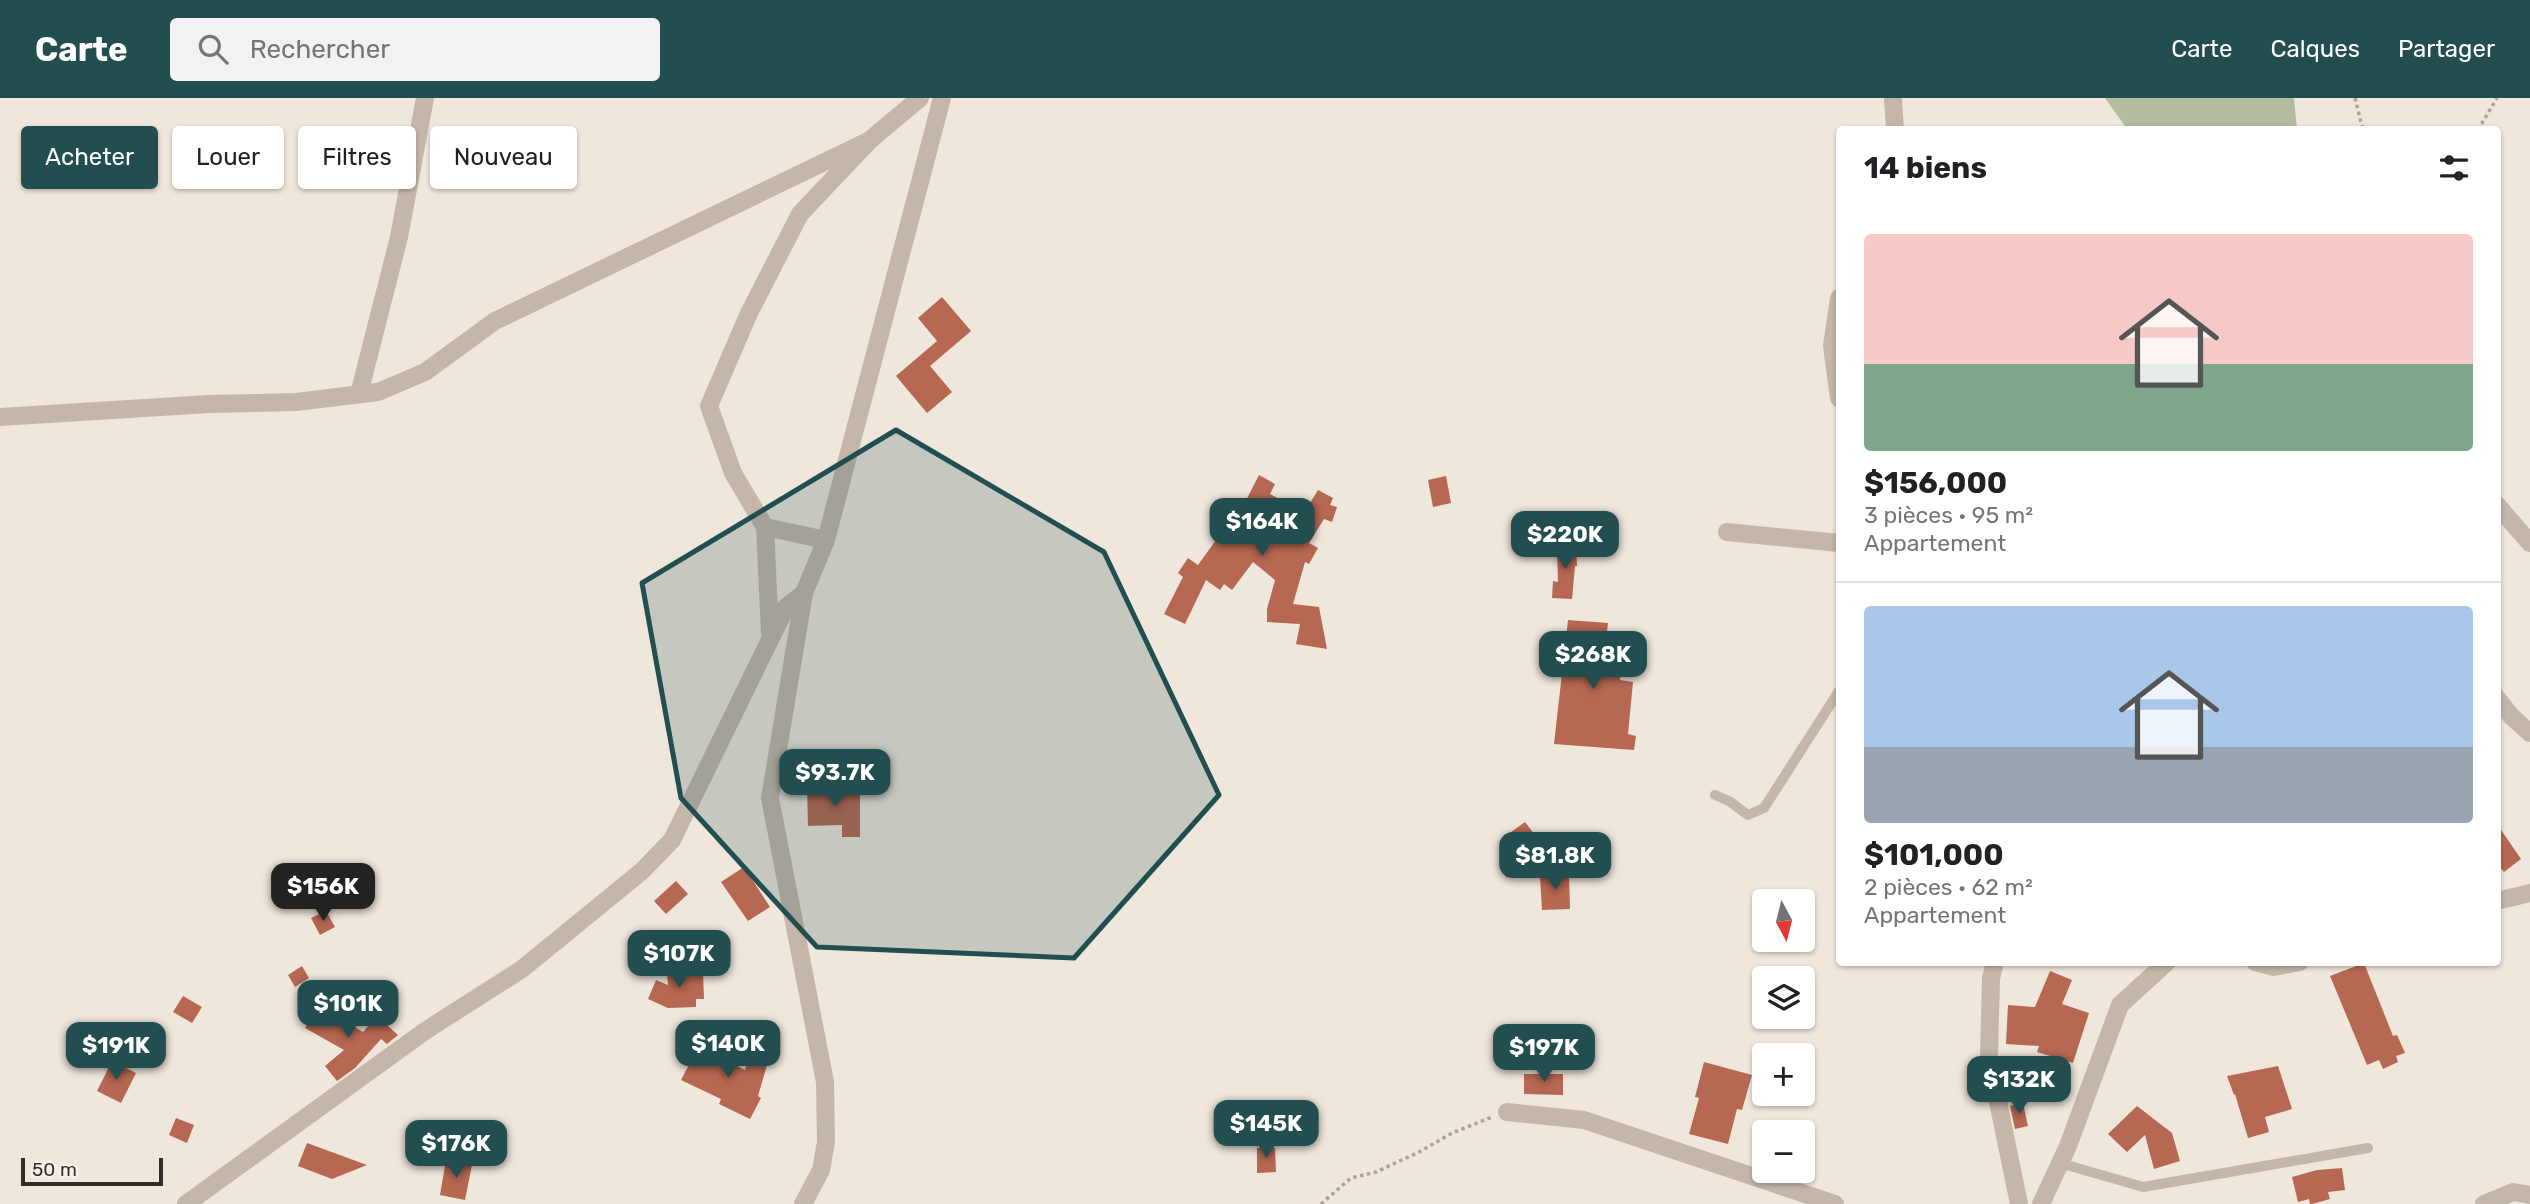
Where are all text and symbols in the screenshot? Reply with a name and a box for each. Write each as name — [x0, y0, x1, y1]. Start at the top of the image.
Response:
search box — [170, 18, 660, 81]
text: Carte — [35, 30, 128, 69]
icon: search — [194, 30, 232, 68]
text: Rechercher — [250, 34, 390, 65]
text: Carte — [2171, 35, 2232, 63]
text: Calques — [2270, 35, 2360, 63]
text: Partager — [2398, 35, 2495, 63]
chip: Acheter — [21, 126, 158, 189]
chip: Louer — [172, 126, 284, 189]
chip: Filtres — [298, 126, 416, 189]
chip: Nouveau — [430, 126, 577, 189]
icon: filters — [2435, 149, 2473, 187]
text: 14 biens — [1864, 150, 1987, 186]
icon: home — [2106, 280, 2232, 406]
text: $156,000 — [1864, 465, 2007, 501]
pin: $164K — [1213, 498, 1311, 558]
text: 3 pièces · 95 m² — [1864, 501, 2033, 529]
text: $164K — [1226, 507, 1298, 535]
pin: $220K — [1516, 512, 1614, 571]
text: $220K — [1527, 520, 1603, 548]
text: Appartement — [1864, 529, 2006, 557]
pin: $268K — [1544, 632, 1642, 691]
text: $268K — [1555, 640, 1631, 668]
icon: home — [2106, 652, 2232, 778]
pin: $93.7K — [778, 750, 892, 809]
text: $93.7K — [795, 758, 875, 786]
pin: $81.8K — [1498, 832, 1612, 892]
text: $101,000 — [1864, 837, 2004, 873]
text: $81.8K — [1515, 841, 1595, 869]
pin: $156K — [274, 864, 372, 923]
text: $156K — [287, 872, 359, 900]
text: 2 pièces · 62 m² — [1864, 873, 2033, 901]
north arrow — [1752, 889, 1815, 952]
map controls — [1752, 889, 1815, 1183]
text: Appartement — [1864, 901, 2006, 929]
pin: $107K — [630, 930, 728, 990]
text: $107K — [644, 939, 714, 967]
button: layers — [1752, 966, 1815, 1029]
pin: $101K — [299, 981, 397, 1040]
text: $101K — [313, 989, 383, 1017]
pin: $140K — [679, 1020, 777, 1080]
pin: $191K — [67, 1023, 165, 1082]
pin: $197K — [1495, 1024, 1593, 1084]
text: $140K — [691, 1029, 765, 1057]
text: $191K — [82, 1031, 150, 1059]
text: $197K — [1509, 1033, 1579, 1061]
button: + — [1752, 1043, 1815, 1106]
pin: $132K — [1970, 1056, 2068, 1116]
text: $132K — [1983, 1065, 2055, 1093]
pin: $145K — [1217, 1100, 1315, 1160]
text: $145K — [1230, 1109, 1302, 1137]
button: − — [1752, 1120, 1815, 1183]
pin: $176K — [407, 1121, 505, 1180]
text: $176K — [421, 1129, 491, 1157]
scale bar — [21, 1155, 163, 1187]
text: 50 m — [32, 1158, 77, 1181]

